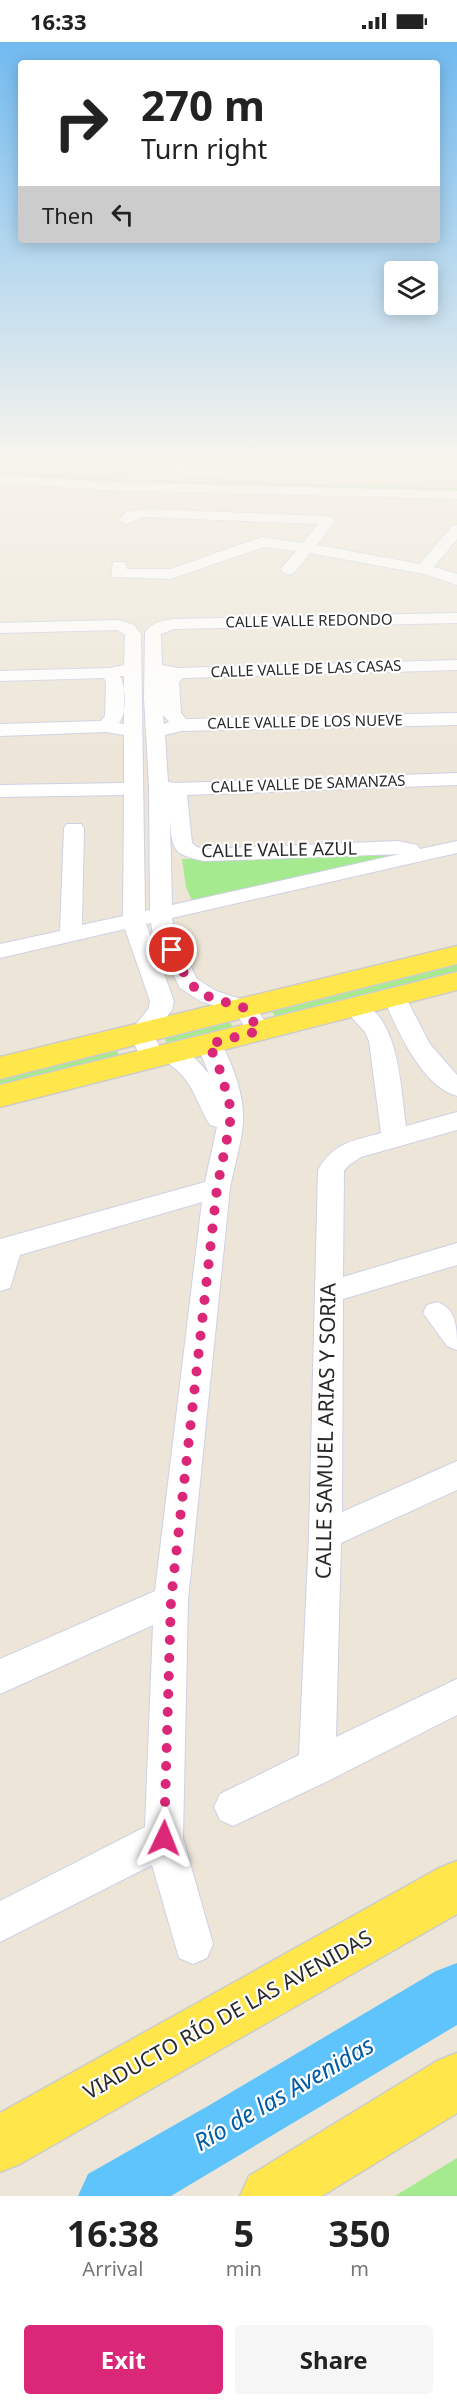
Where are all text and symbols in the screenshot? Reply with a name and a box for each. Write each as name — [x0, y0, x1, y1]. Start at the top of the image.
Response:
text: 16:33 — [30, 6, 87, 36]
text: 270 m — [141, 76, 265, 133]
icon: right — [42, 84, 120, 162]
text: Turn right — [141, 130, 267, 167]
icon: left — [106, 198, 139, 231]
text: Then — [42, 200, 94, 230]
map controls — [384, 261, 438, 315]
button: layers — [384, 261, 438, 315]
street label: CALLE VALLE REDONDO — [225, 609, 393, 631]
street label: CALLE VALLE DE LAS CASAS — [210, 655, 402, 681]
street label: CALLE VALLE DE LOS NUEVE — [207, 709, 403, 733]
street label: CALLE VALLE DE SAMANZAS — [210, 770, 406, 796]
street label: CALLE VALLE AZUL — [201, 836, 357, 862]
pin — [146, 924, 197, 975]
icon: arrive — [155, 933, 188, 966]
street label: CALLE SAMUEL ARIAS Y SORIA — [308, 1282, 342, 1579]
position arrow — [132, 1806, 196, 1870]
street label: VIADUCTO RÍO DE LAS AVENIDAS — [78, 1923, 377, 2105]
water label: Río de las Avenidas — [187, 2028, 379, 2158]
text: 16:38 — [67, 2209, 159, 2258]
text: 5 — [234, 2209, 254, 2258]
text: 350 — [329, 2209, 390, 2258]
text: Arrival — [82, 2255, 143, 2282]
text: min — [226, 2255, 262, 2282]
text: m — [350, 2255, 369, 2282]
button: Exit — [24, 2325, 223, 2394]
button: Share — [235, 2325, 433, 2394]

